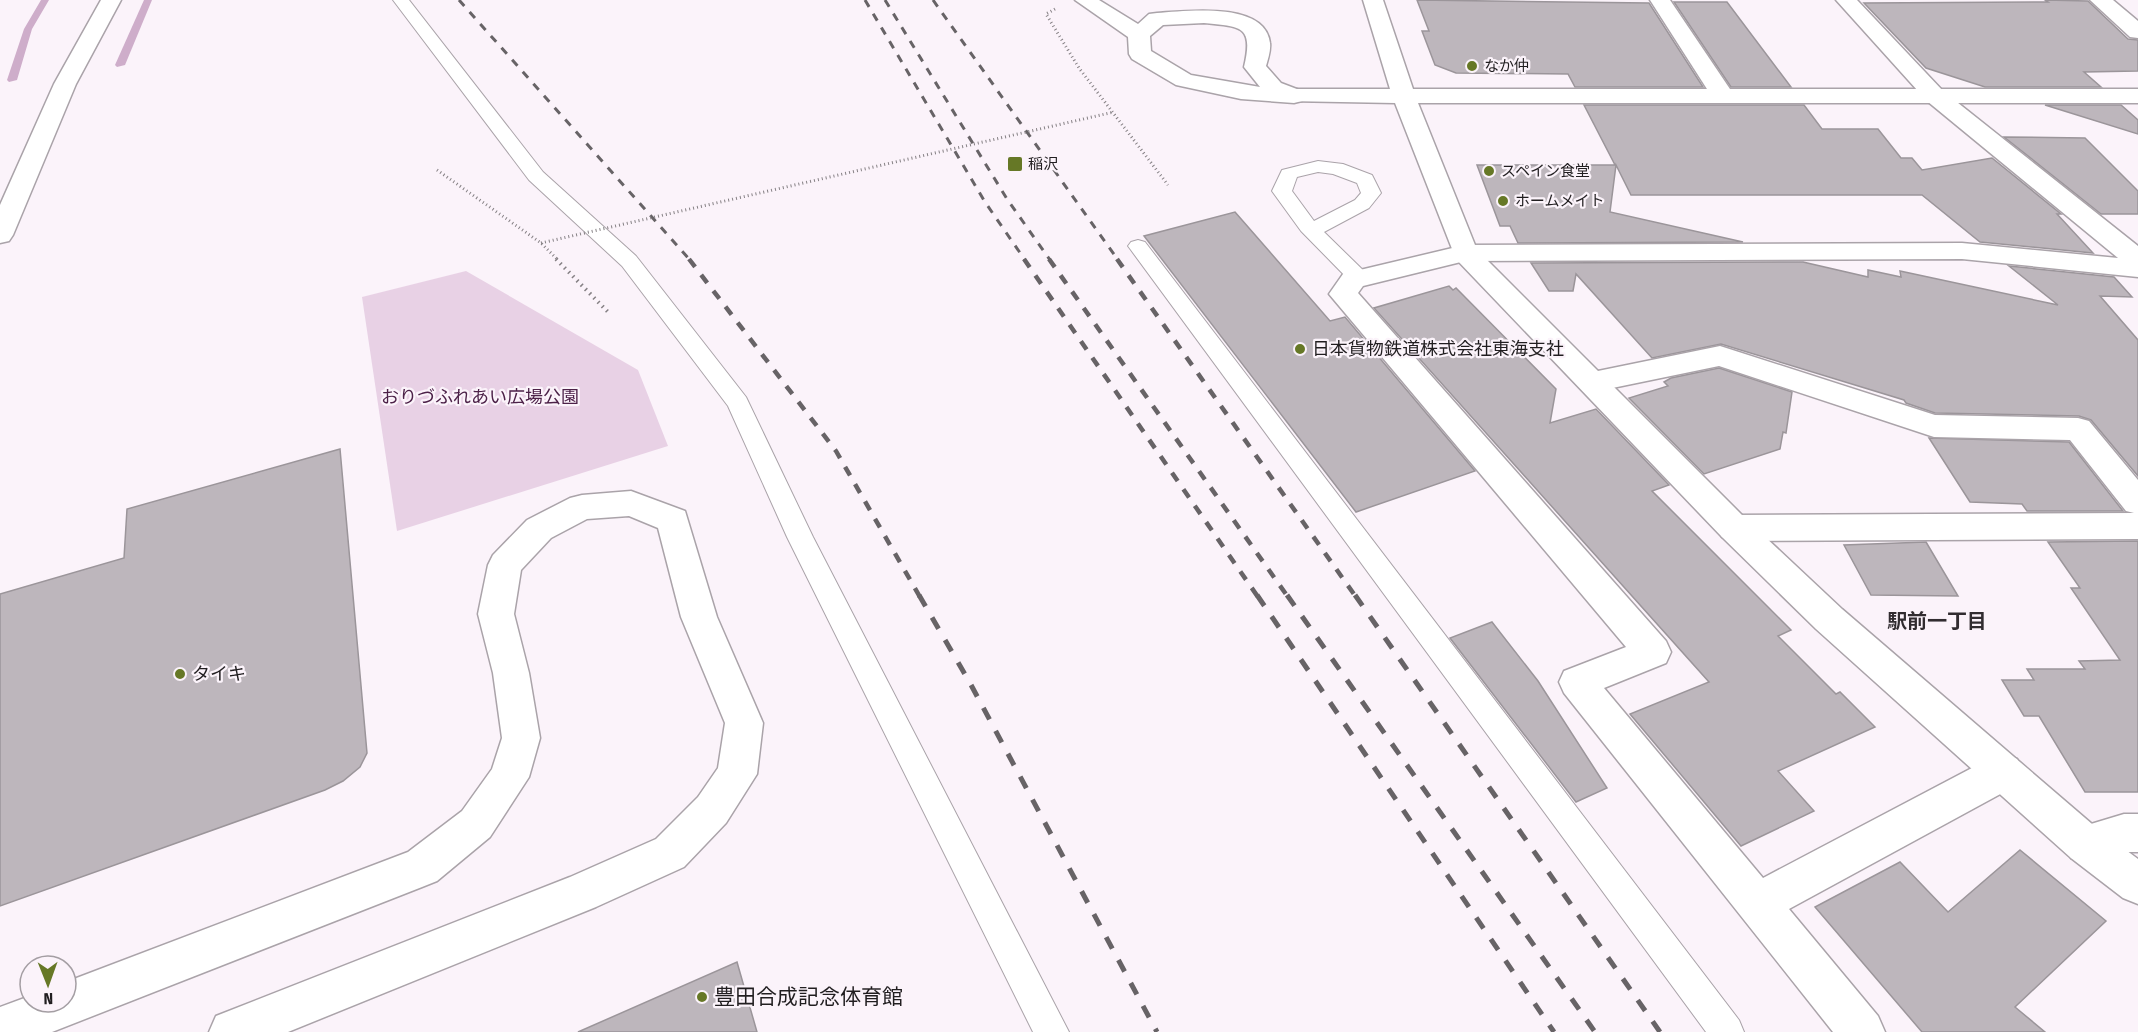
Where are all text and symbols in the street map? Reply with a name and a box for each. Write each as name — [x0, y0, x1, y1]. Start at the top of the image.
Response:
place label: なか仲 — [1484, 57, 1529, 75]
marker: なか仲 — [1465, 59, 1479, 73]
marker: 稲沢 — [1006, 155, 1024, 173]
place label: 稲沢 — [1028, 155, 1058, 173]
place label: スペイン食堂 — [1501, 162, 1590, 180]
marker: スペイン食堂 — [1482, 164, 1496, 178]
place label: ホームメイト — [1515, 192, 1605, 210]
marker: ホームメイト — [1496, 194, 1510, 208]
place label: 日本貨物鉄道株式会社東海支社 — [1312, 338, 1564, 360]
marker: 日本貨物鉄道株式会社東海支社 — [1293, 342, 1307, 356]
park label: おりづふれあい広場公園 — [381, 386, 579, 408]
district label: 駅前一丁目 — [1887, 609, 1987, 633]
place label: タイキ — [192, 663, 246, 685]
marker: タイキ — [173, 667, 187, 681]
north arrow — [18, 954, 78, 1014]
place label: 豊田合成記念体育館 — [714, 984, 903, 1010]
text: N — [43, 989, 53, 1008]
marker: 豊田合成記念体育館 — [695, 990, 709, 1004]

